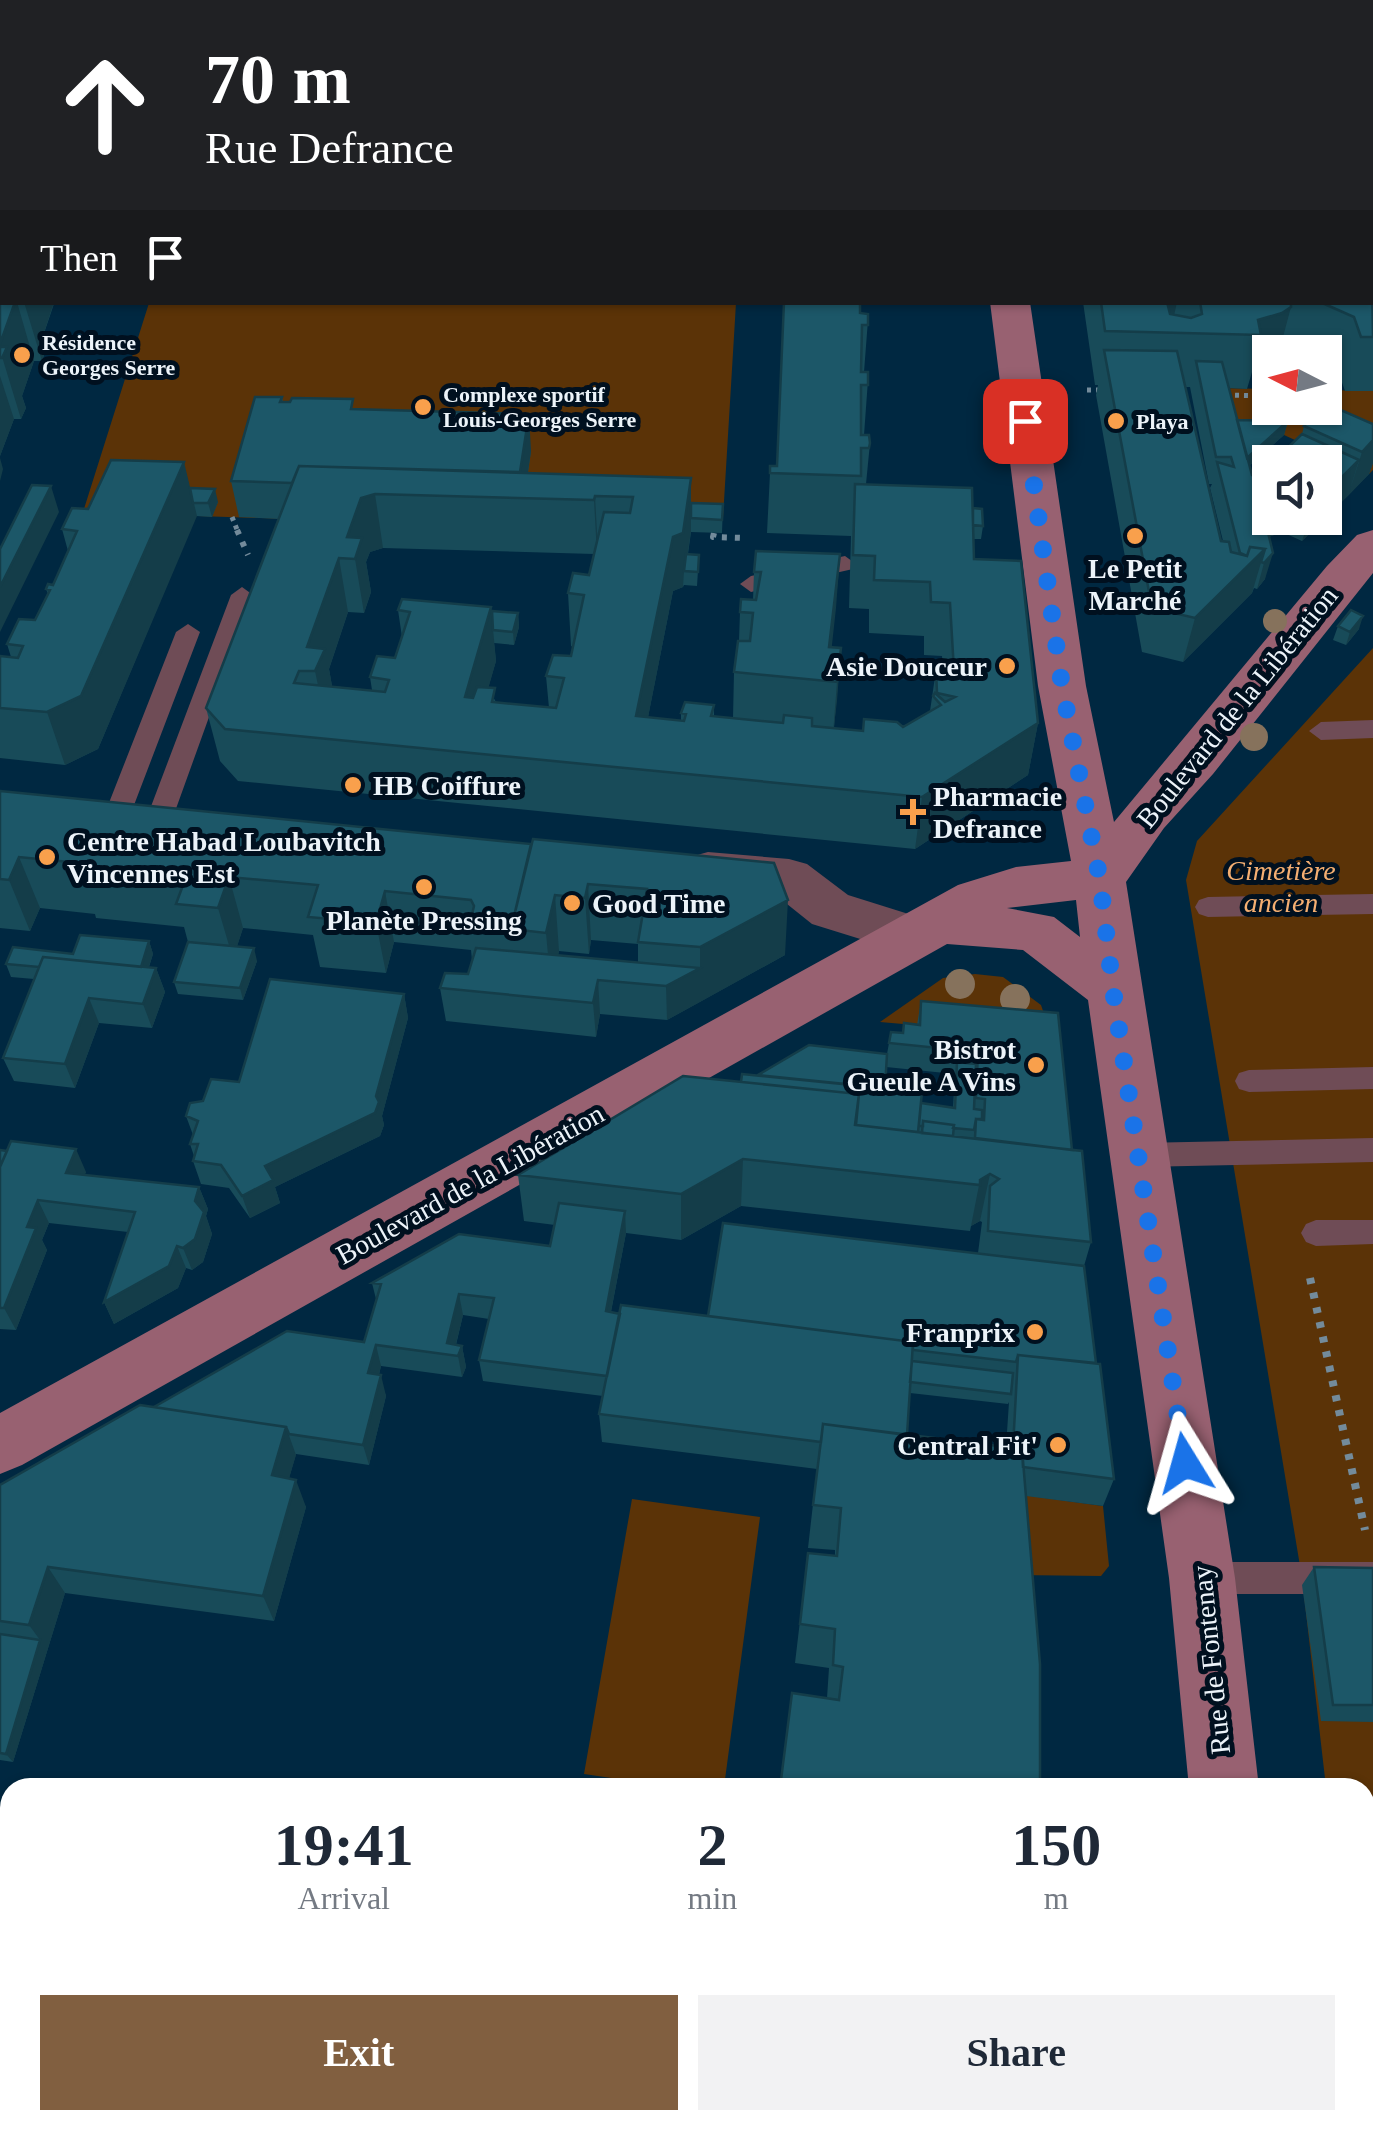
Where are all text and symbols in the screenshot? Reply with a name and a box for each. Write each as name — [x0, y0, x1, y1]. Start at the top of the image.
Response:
icon: ahead — [40, 40, 170, 170]
text: 70 m — [205, 41, 351, 118]
text: Rue Defrance — [205, 123, 454, 173]
icon: arrive — [138, 230, 193, 285]
text: Then — [40, 237, 118, 279]
place label: Résidence Georges Serre — [42, 330, 176, 380]
north arrow — [1252, 335, 1342, 425]
map controls — [1252, 335, 1342, 535]
marker: Résidence Georges Serre — [11, 344, 33, 366]
pin — [983, 379, 1068, 464]
place label: Complexe sportif Louis-Georges Serre — [443, 382, 637, 432]
icon: arrive — [998, 394, 1053, 449]
marker: Complexe sportif Louis-Georges Serre — [412, 396, 434, 418]
place label: Playa — [1136, 409, 1189, 434]
marker: Playa — [1105, 410, 1127, 432]
button: sound — [1252, 445, 1342, 535]
marker: Le Petit Marché — [1124, 525, 1146, 547]
place label: Le Petit Marché — [1088, 553, 1183, 616]
street label: Boulevard de la Libération — [1130, 580, 1344, 834]
place label: Asie Douceur — [826, 651, 987, 682]
marker: Asie Douceur — [996, 655, 1018, 677]
place label: HB Coiffure — [373, 770, 521, 801]
marker: HB Coiffure — [342, 774, 364, 796]
place label: Pharmacie Defrance — [933, 781, 1062, 844]
marker: Pharmacie Defrance — [902, 801, 924, 823]
place label: Centre Habad Loubavitch Vincennes Est — [67, 826, 381, 889]
marker: Centre Habad Loubavitch Vincennes Est — [36, 846, 58, 868]
park label: Cimetière ancien — [1226, 855, 1336, 918]
marker: Planète Pressing — [413, 876, 435, 898]
place label: Good Time — [592, 888, 726, 919]
marker: Good Time — [561, 892, 583, 914]
place label: Planète Pressing — [326, 905, 522, 936]
place label: Bistrot Gueule A Vins — [846, 1034, 1017, 1097]
marker: Bistrot Gueule A Vins — [1025, 1054, 1047, 1076]
street label: Boulevard de la Libération — [331, 1098, 609, 1270]
place label: Franprix — [906, 1317, 1015, 1348]
marker: Franprix — [1024, 1321, 1046, 1343]
position arrow — [1133, 1411, 1237, 1515]
place label: Central Fit' — [897, 1430, 1038, 1461]
marker: Central Fit' — [1047, 1434, 1069, 1456]
street label: Rue de Fontenay — [1186, 1564, 1236, 1756]
text: 19:41 — [274, 1812, 414, 1878]
text: 2 — [697, 1812, 727, 1878]
text: 150 — [1011, 1812, 1101, 1878]
text: Arrival — [298, 1880, 390, 1916]
text: min — [688, 1880, 737, 1916]
text: m — [1044, 1880, 1069, 1916]
button: Exit — [40, 1995, 678, 2110]
button: Share — [698, 1995, 1335, 2110]

